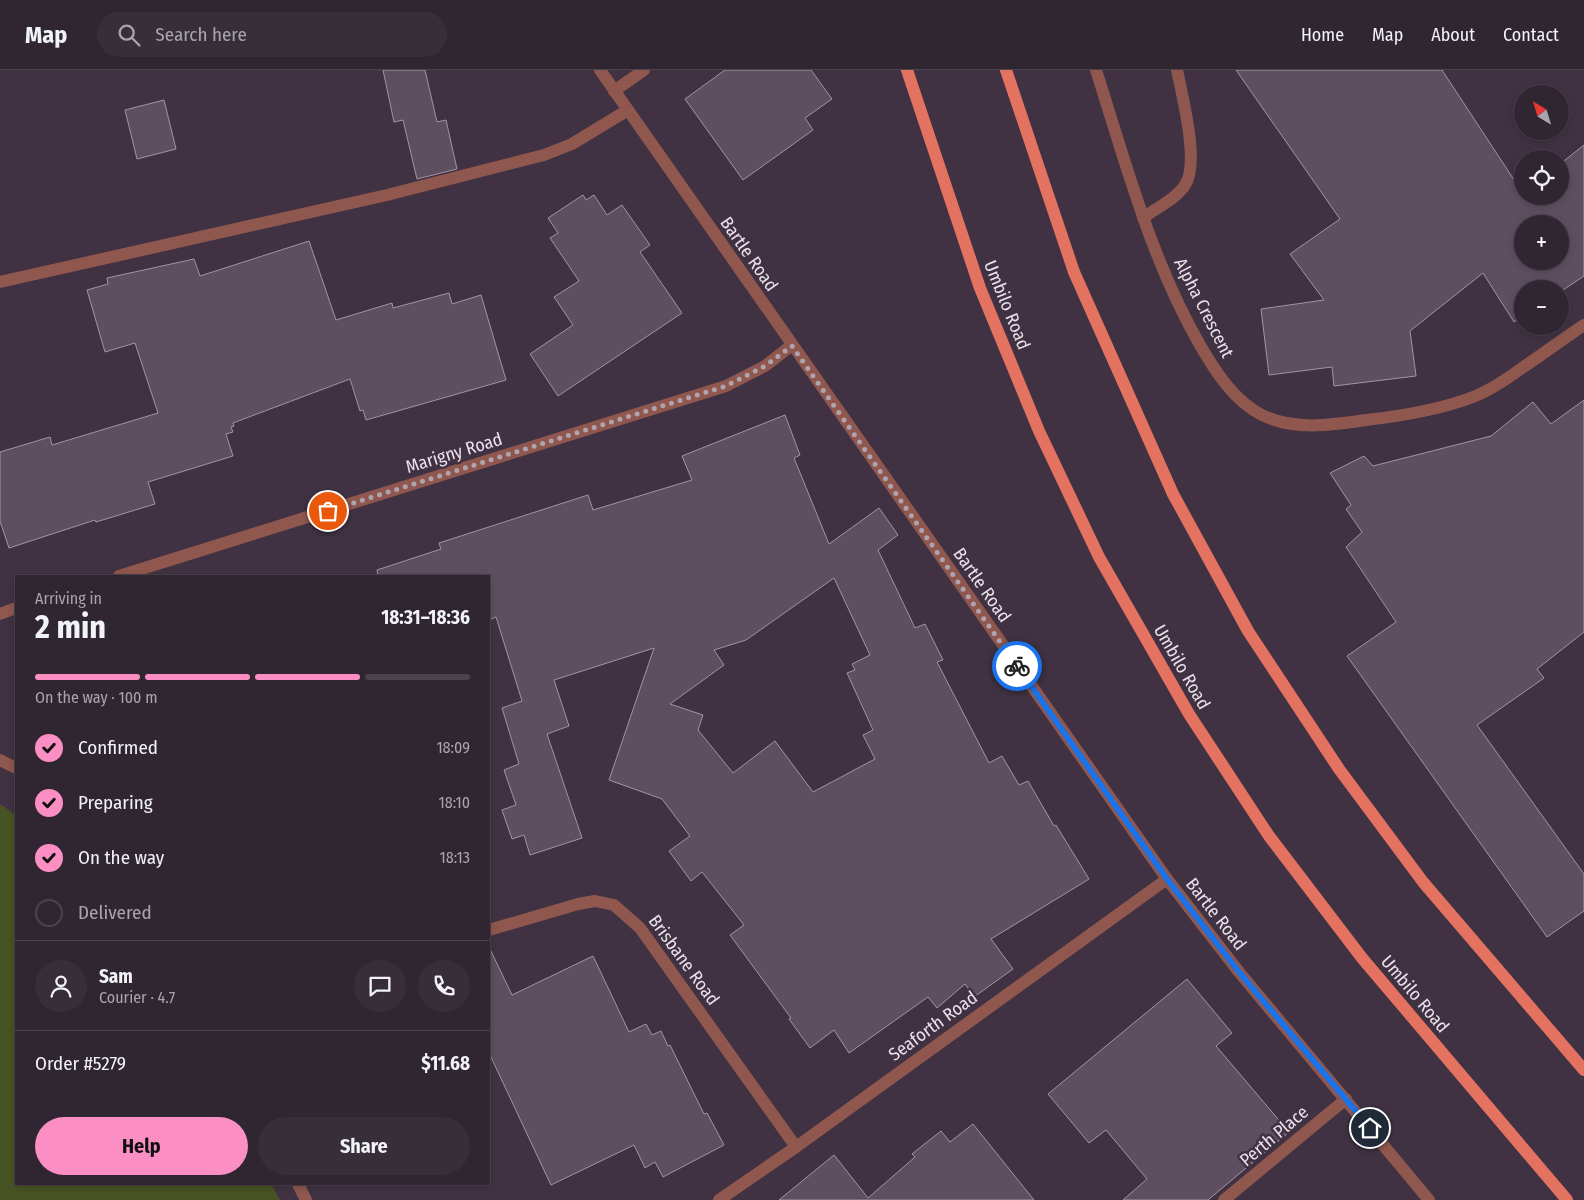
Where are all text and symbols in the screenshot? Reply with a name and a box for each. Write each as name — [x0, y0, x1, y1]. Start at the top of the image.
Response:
search box — [97, 12, 447, 57]
text: Map — [25, 21, 67, 49]
icon: search — [115, 21, 143, 49]
text: Search here — [155, 23, 247, 46]
text: Home — [1301, 24, 1344, 46]
text: Map — [1372, 24, 1403, 46]
text: About — [1431, 24, 1475, 46]
text: Contact — [1503, 24, 1559, 46]
north arrow — [1514, 85, 1569, 140]
map controls — [1514, 85, 1569, 335]
button: locate — [1514, 150, 1569, 205]
street label: Bartle Road — [715, 213, 783, 295]
button: + — [1514, 215, 1569, 270]
street label: Alpha Crescent — [1169, 254, 1239, 362]
street label: Umbilo Road — [979, 257, 1035, 353]
button: − — [1514, 280, 1569, 335]
street label: Marigny Road — [403, 428, 505, 478]
pin — [307, 490, 349, 532]
icon: bag — [314, 497, 342, 525]
street label: Bartle Road — [948, 544, 1016, 626]
text: Arriving in — [35, 589, 102, 608]
text: 18:31–18:36 — [381, 606, 470, 629]
text: 2 min — [35, 608, 106, 646]
street label: Umbilo Road — [1149, 621, 1215, 713]
courier — [992, 641, 1042, 691]
icon: bike — [1003, 652, 1031, 680]
text: On the way · 100 m — [35, 688, 157, 707]
icon: check — [35, 734, 63, 762]
text: Confirmed — [78, 736, 158, 759]
text: 18:09 — [436, 738, 470, 757]
icon: check — [35, 789, 63, 817]
text: Preparing — [78, 791, 153, 814]
text: 18:10 — [438, 793, 470, 812]
icon: check — [35, 844, 63, 872]
text: On the way — [78, 846, 164, 869]
text: 18:13 — [440, 848, 470, 867]
street label: Bartle Road — [1181, 873, 1251, 955]
text: Delivered — [78, 901, 152, 924]
street label: Brisbane Road — [644, 910, 724, 1010]
street label: Umbilo Road — [1376, 951, 1454, 1037]
button: person — [35, 960, 87, 1012]
button: chat — [354, 960, 406, 1012]
button: phone — [418, 960, 470, 1012]
text: Sam — [99, 965, 133, 988]
street label: Seaforth Road — [884, 986, 982, 1066]
text: Courier · 4.7 — [99, 988, 175, 1007]
text: Order #5279 — [35, 1052, 126, 1075]
text: $11.68 — [421, 1052, 470, 1075]
street label: Perth Place — [1235, 1101, 1313, 1171]
pin — [1349, 1107, 1391, 1149]
icon: home — [1356, 1114, 1384, 1142]
button: Help — [35, 1117, 248, 1175]
button: Share — [258, 1117, 470, 1175]

